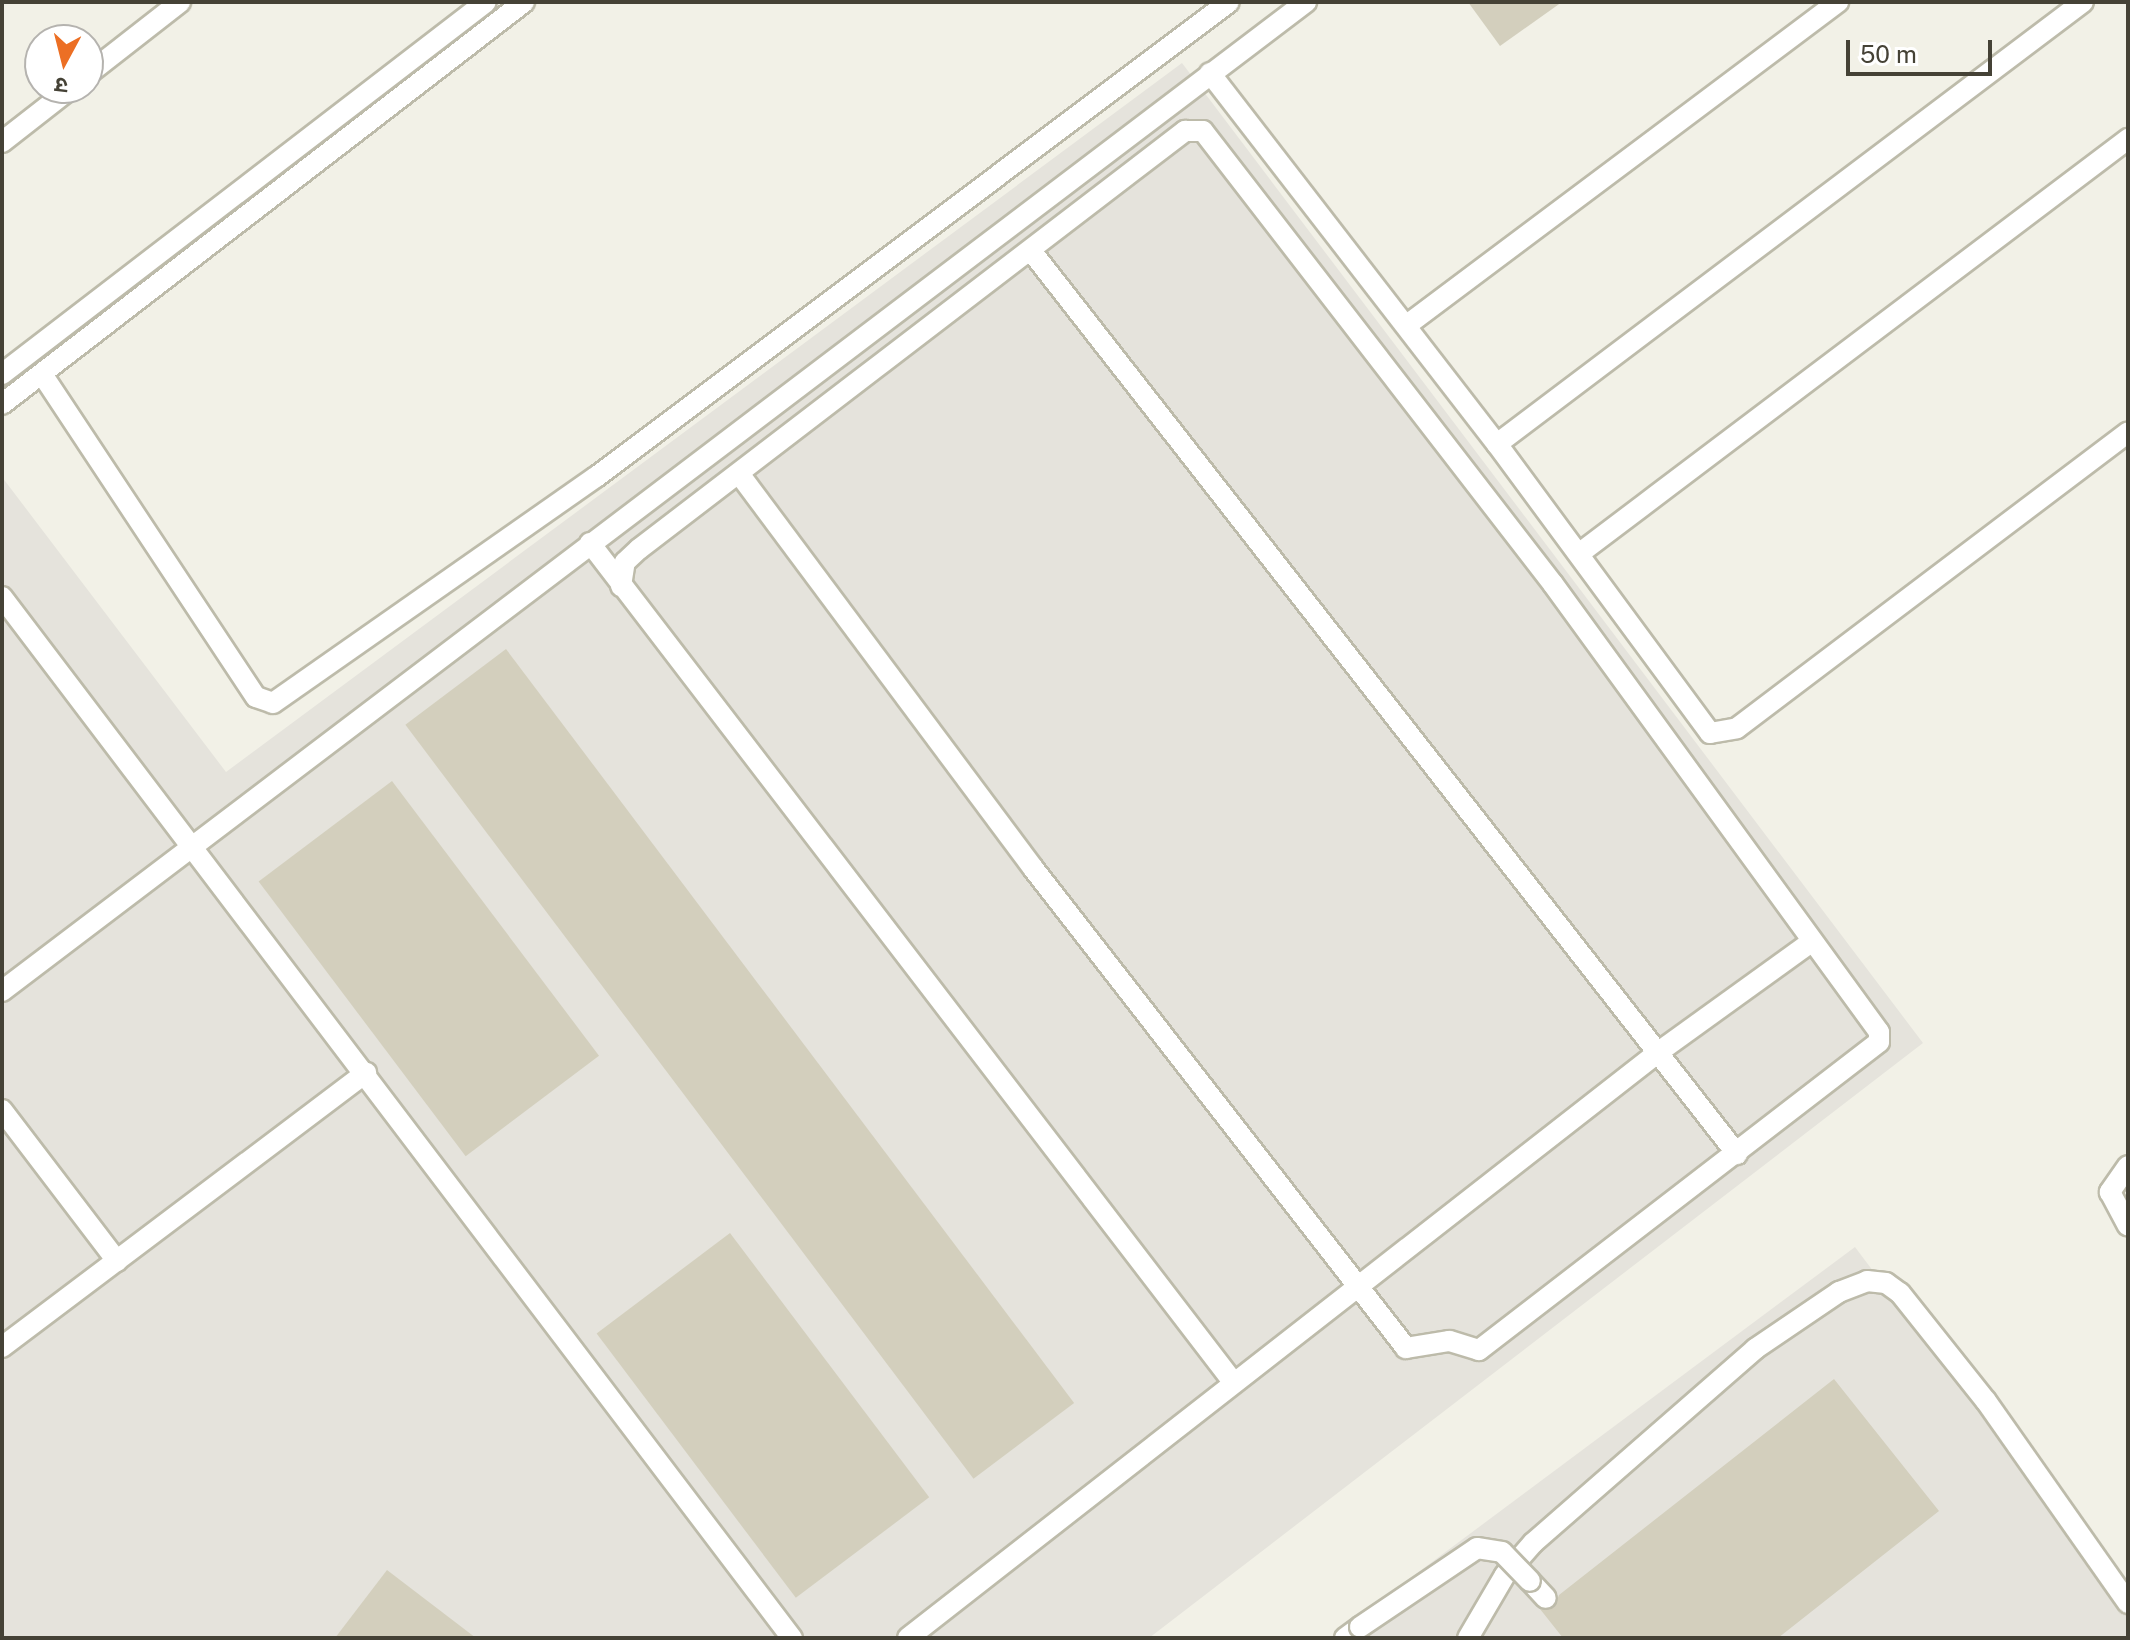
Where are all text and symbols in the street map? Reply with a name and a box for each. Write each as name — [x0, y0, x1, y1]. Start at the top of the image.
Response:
north arrow — [24, 24, 104, 104]
scale bar — [1850, 24, 1996, 74]
text: 50 m — [1860, 40, 1917, 68]
text: उ — [53, 72, 69, 100]

